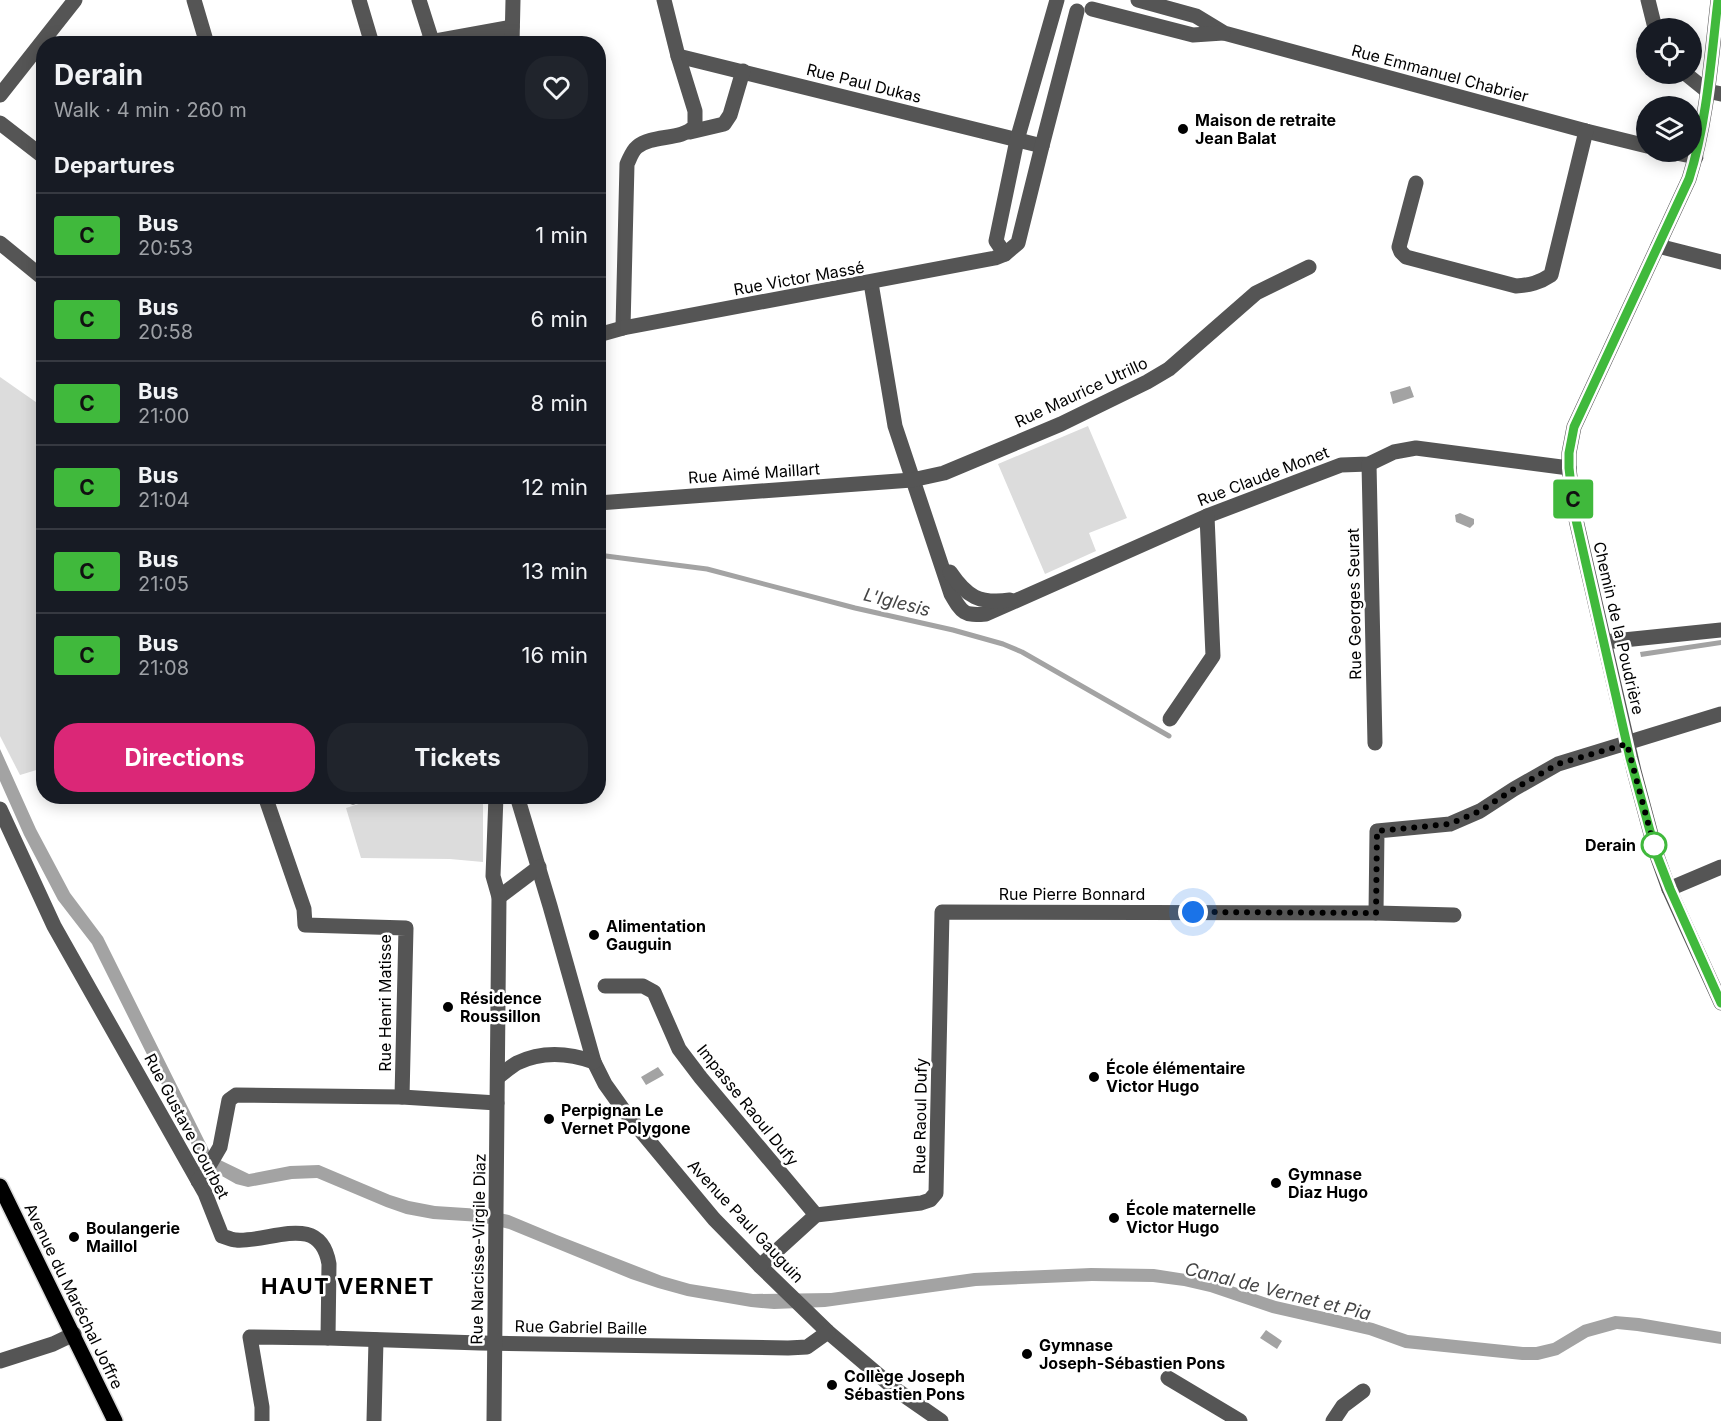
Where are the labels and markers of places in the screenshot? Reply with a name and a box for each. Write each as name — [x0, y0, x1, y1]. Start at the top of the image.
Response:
place label: Maison de retraite Jean Balat — [1195, 110, 1336, 148]
marker: Maison de retraite Jean Balat — [1176, 122, 1190, 136]
marker: Derain — [1641, 832, 1667, 858]
place label: Derain — [1585, 835, 1636, 855]
place label: Alimentation Gauguin — [606, 916, 706, 954]
marker: Alimentation Gauguin — [587, 928, 601, 942]
place label: Résidence Roussillon — [460, 988, 542, 1026]
marker: Résidence Roussillon — [441, 1000, 455, 1014]
place label: École élémentaire Victor Hugo — [1106, 1058, 1245, 1096]
marker: École élémentaire Victor Hugo — [1087, 1070, 1101, 1084]
place label: Perpignan Le Vernet Polygone — [561, 1100, 691, 1138]
marker: Perpignan Le Vernet Polygone — [542, 1112, 556, 1126]
place label: Gymnase Diaz Hugo — [1288, 1164, 1368, 1202]
marker: Gymnase Diaz Hugo — [1269, 1176, 1283, 1190]
place label: École maternelle Victor Hugo — [1126, 1199, 1256, 1237]
marker: École maternelle Victor Hugo — [1107, 1211, 1121, 1225]
place label: Boulangerie Maillol — [86, 1218, 180, 1256]
marker: Boulangerie Maillol — [67, 1230, 81, 1244]
place label: Gymnase Joseph-Sébastien Pons — [1039, 1335, 1225, 1373]
marker: Gymnase Joseph-Sébastien Pons — [1020, 1347, 1034, 1361]
place label: Collège Joseph Sébastien Pons — [844, 1366, 965, 1404]
marker: Collège Joseph Sébastien Pons — [825, 1378, 839, 1392]

